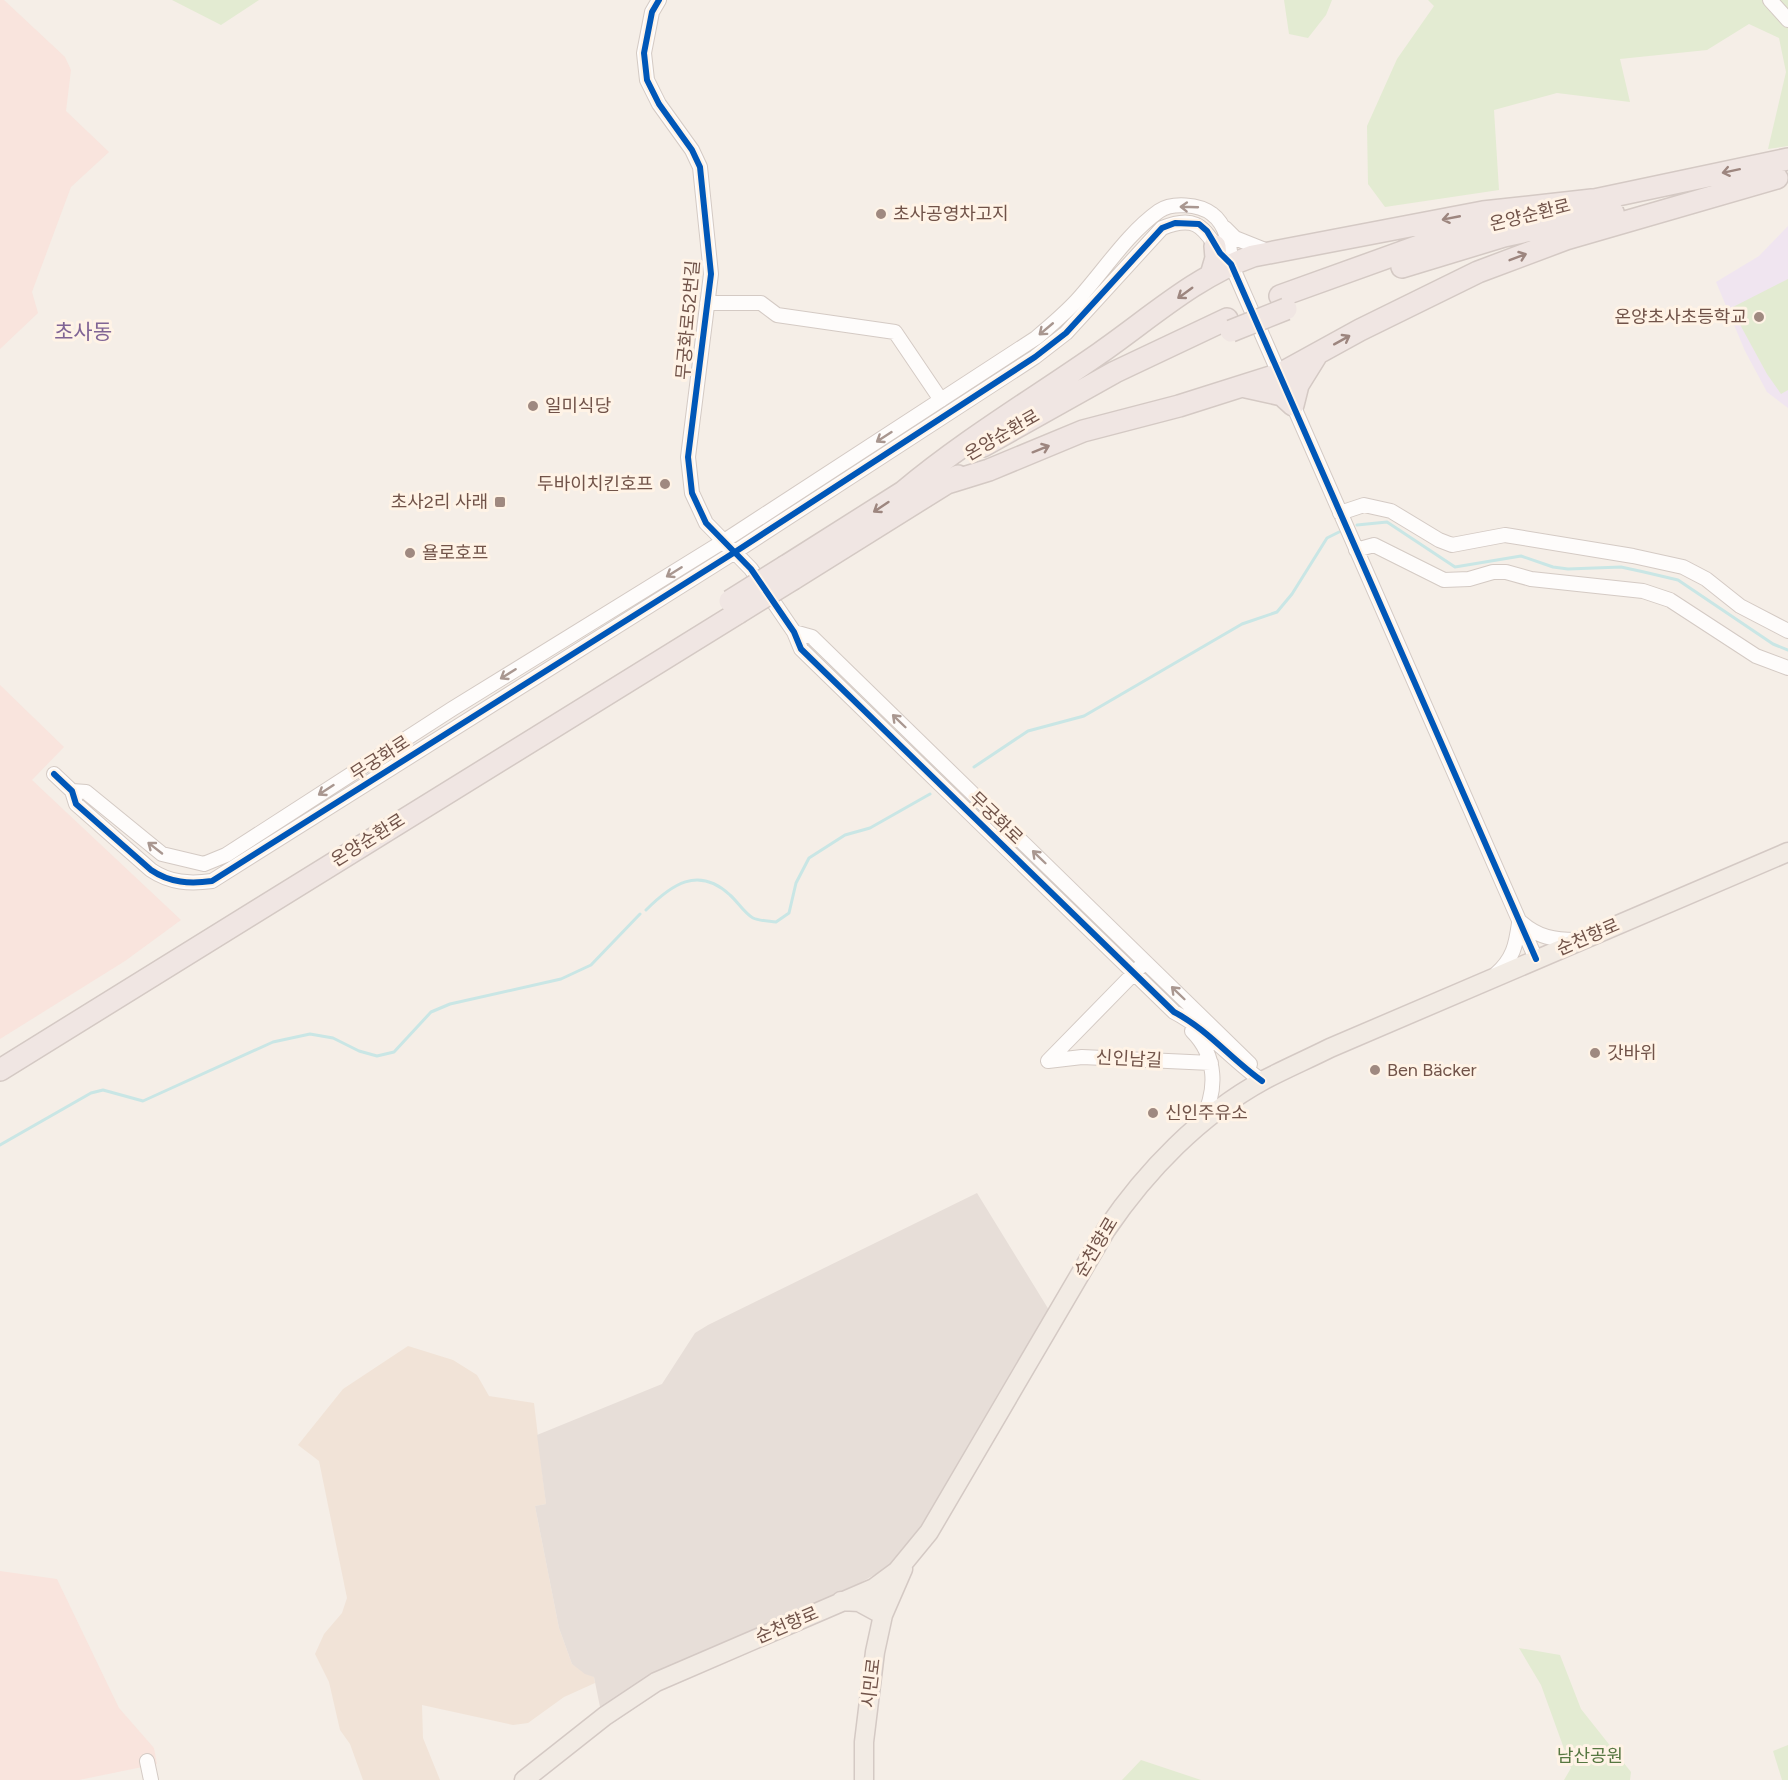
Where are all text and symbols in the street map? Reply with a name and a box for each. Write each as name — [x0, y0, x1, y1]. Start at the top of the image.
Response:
one-way arrow — [1721, 166, 1741, 177]
street label: 온양순환로 — [1487, 194, 1573, 236]
one-way arrow — [1180, 201, 1200, 212]
place label: 초사공영차고지 — [893, 203, 1009, 225]
marker: 초사공영차고지 — [874, 207, 888, 221]
one-way arrow — [1441, 213, 1461, 224]
one-way arrow — [1508, 251, 1527, 262]
street label: 무궁화로52번길 — [672, 259, 704, 381]
one-way arrow — [1178, 286, 1194, 299]
place label: 온양초사초등학교 — [1615, 306, 1747, 328]
marker: 온양초사초등학교 — [1752, 310, 1766, 324]
district label: 초사동 — [54, 319, 112, 344]
one-way arrow — [1039, 322, 1054, 336]
one-way arrow — [1332, 334, 1350, 345]
place label: 일미식당 — [545, 395, 611, 417]
marker: 일미식당 — [526, 399, 540, 413]
street label: 온양순환로 — [961, 405, 1043, 465]
one-way arrow — [876, 431, 893, 443]
one-way arrow — [1031, 443, 1050, 454]
place label: 두바이치킨호프 — [537, 473, 653, 495]
marker: 두바이치킨호프 — [658, 477, 672, 491]
place label: 초사2리 사래 — [391, 491, 488, 513]
marker: 초사2리 사래 — [493, 495, 507, 509]
one-way arrow — [873, 501, 889, 513]
place label: 욜로호프 — [422, 542, 488, 564]
marker: 욜로호프 — [403, 546, 417, 560]
one-way arrow — [666, 566, 683, 578]
one-way arrow — [500, 669, 517, 681]
one-way arrow — [892, 715, 907, 729]
street label: 무궁화로 — [346, 731, 414, 785]
one-way arrow — [318, 785, 335, 797]
street label: 무궁화로 — [965, 787, 1027, 849]
street label: 온양순환로 — [327, 809, 409, 871]
one-way arrow — [148, 842, 164, 855]
one-way arrow — [1031, 850, 1046, 865]
street label: 순천향로 — [1553, 914, 1623, 960]
one-way arrow — [1171, 986, 1186, 1001]
place label: 갓바위 — [1607, 1042, 1657, 1064]
street label: 신인남길 — [1095, 1046, 1163, 1072]
marker: 갓바위 — [1588, 1046, 1602, 1060]
place label: Ben Bäcker — [1387, 1059, 1477, 1081]
marker: Ben Bäcker — [1368, 1063, 1382, 1077]
place label: 신인주유소 — [1165, 1102, 1248, 1124]
marker: 신인주유소 — [1146, 1106, 1160, 1120]
street label: 순천향로 — [1070, 1213, 1122, 1281]
street label: 순천향로 — [752, 1602, 822, 1648]
street label: 시민로 — [857, 1657, 885, 1709]
park label: 남산공원 — [1557, 1745, 1623, 1767]

